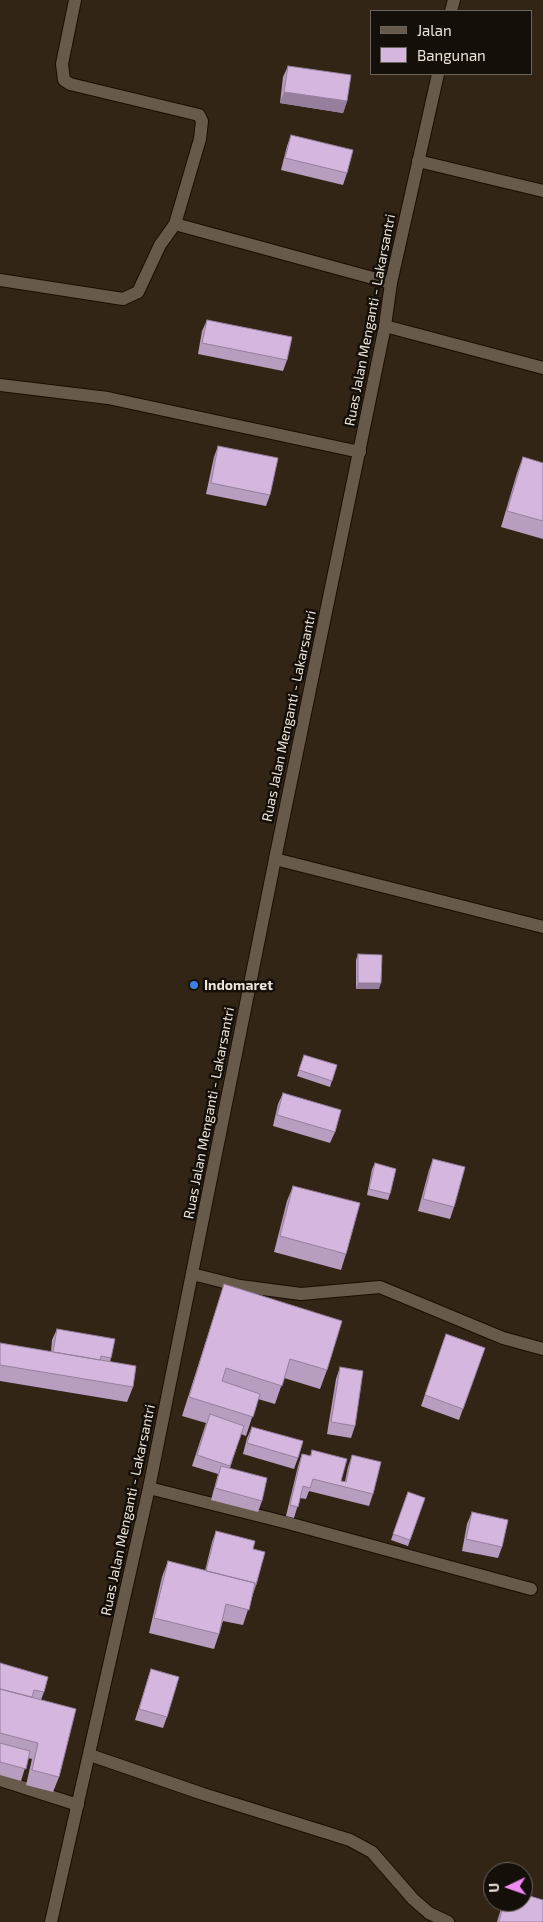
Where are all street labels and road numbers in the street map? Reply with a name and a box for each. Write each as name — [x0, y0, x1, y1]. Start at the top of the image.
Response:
street label: Ruas Jalan Menganti - Lakarsantri — [341, 213, 399, 427]
street label: Ruas Jalan Menganti - Lakarsantri — [258, 609, 320, 823]
street label: Ruas Jalan Menganti - Lakarsantri — [180, 1006, 238, 1220]
street label: Ruas Jalan Menganti - Lakarsantri — [97, 1403, 159, 1617]

